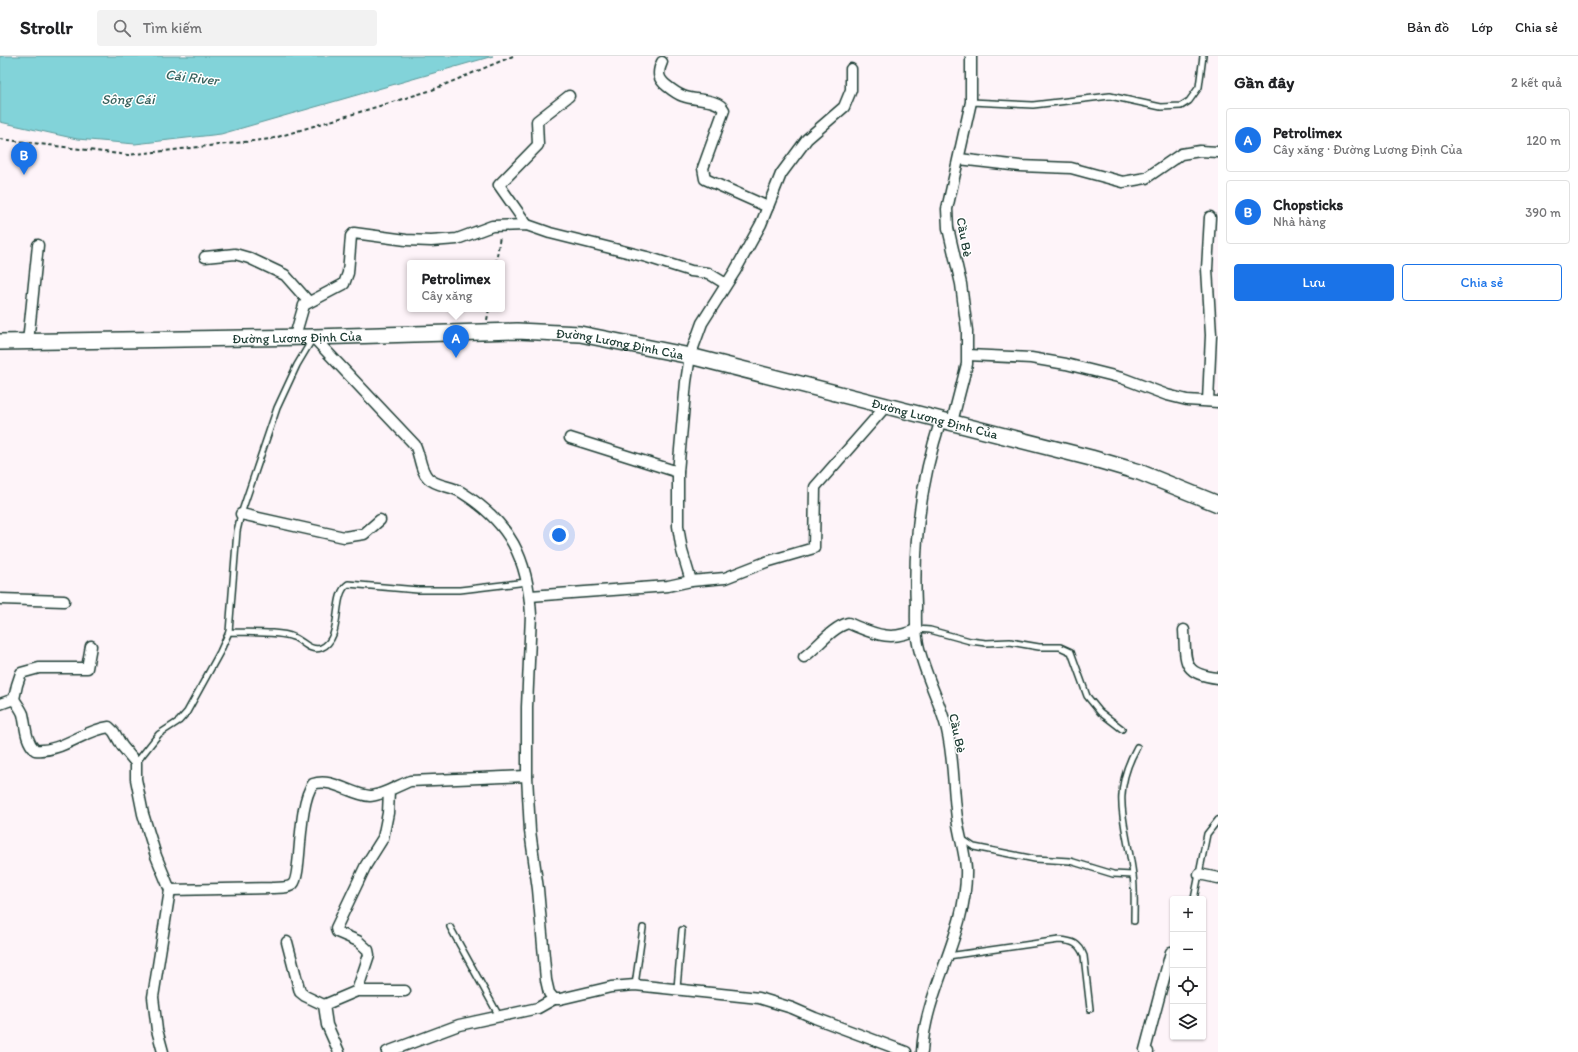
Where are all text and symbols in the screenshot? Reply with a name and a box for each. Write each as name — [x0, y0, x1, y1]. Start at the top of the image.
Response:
search box — [97, 10, 377, 46]
text: Strollr — [20, 16, 73, 39]
icon: search — [111, 17, 133, 39]
text: Tìm kiếm — [143, 19, 202, 37]
text: Bản đồ — [1407, 19, 1449, 36]
text: Lớp — [1471, 19, 1493, 36]
text: Chia sẻ — [1515, 19, 1558, 36]
water label: Cái River — [164, 66, 221, 89]
text: Gần đây — [1234, 72, 1294, 92]
text: 2 kết quả — [1511, 75, 1562, 90]
water label: Sông Cái — [101, 91, 156, 108]
text: Petrolimex — [1273, 124, 1342, 142]
text: A — [1244, 133, 1252, 148]
text: 120 m — [1526, 133, 1561, 148]
pin: B — [11, 142, 37, 175]
text: Cây xăng · Đường Lương Định Của — [1273, 142, 1463, 157]
text: Chopsticks — [1273, 196, 1343, 214]
text: B — [1244, 205, 1252, 220]
text: 390 m — [1525, 205, 1561, 220]
text: Nhà hàng — [1273, 214, 1326, 229]
street label: Cầu Bè — [954, 216, 975, 258]
popup — [407, 260, 505, 312]
button: Lưu — [1234, 264, 1394, 301]
button: Chia sẻ — [1402, 264, 1562, 301]
text: Petrolimex — [421, 270, 491, 288]
text: Cây xăng — [421, 288, 472, 303]
pin: A — [443, 325, 469, 358]
street label: Đường Lương Định Của — [556, 326, 685, 363]
street label: Đường Lương Định Của — [232, 329, 362, 346]
street label: Đường Lương Định Của — [870, 395, 1000, 442]
your location — [549, 525, 569, 545]
street label: Cầu Bè — [946, 712, 969, 754]
map controls — [1170, 896, 1206, 1040]
button: + — [1170, 896, 1206, 932]
button: − — [1170, 932, 1206, 968]
button: locate — [1170, 968, 1206, 1004]
button: layers — [1170, 1004, 1206, 1040]

